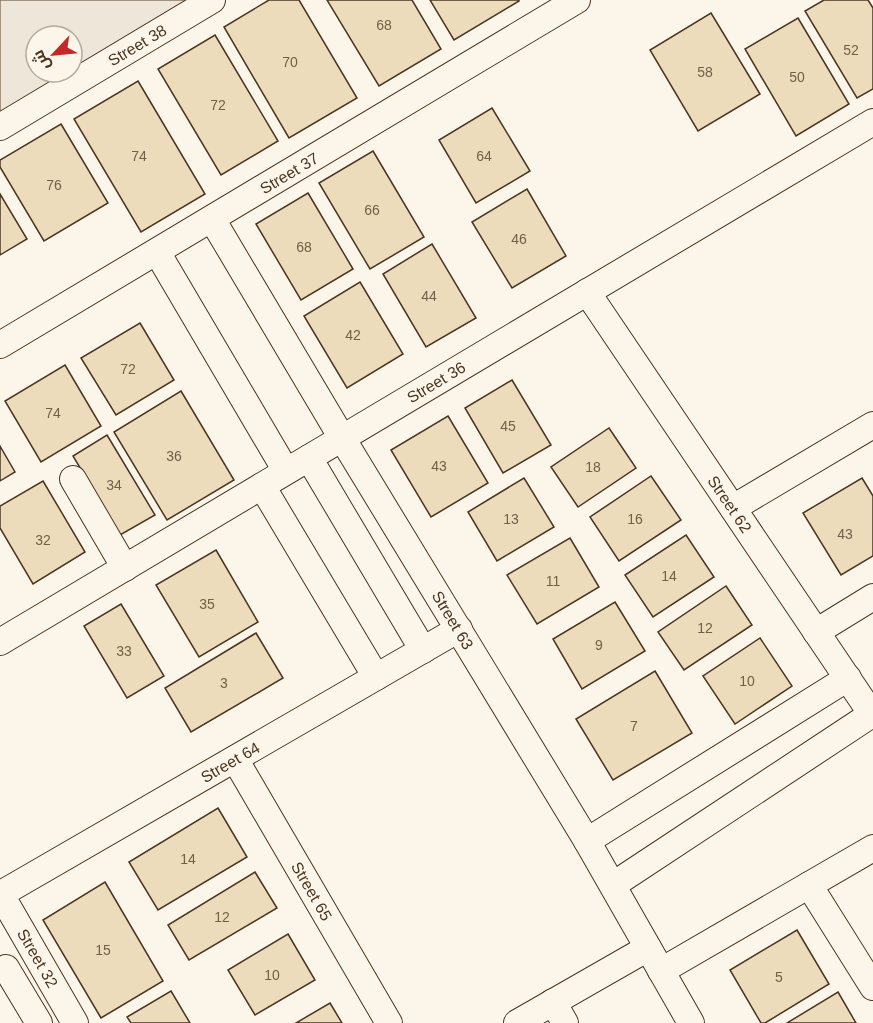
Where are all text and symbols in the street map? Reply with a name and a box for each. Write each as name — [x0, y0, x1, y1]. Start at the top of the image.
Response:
house number: 68 — [376, 17, 392, 33]
street label: Street 38 — [105, 21, 170, 69]
north arrow — [24, 24, 84, 84]
house number: 52 — [843, 42, 859, 58]
text: ش — [29, 47, 54, 73]
house number: 70 — [282, 54, 298, 70]
house number: 58 — [697, 64, 713, 80]
house number: 50 — [789, 69, 805, 85]
house number: 72 — [210, 97, 226, 113]
house number: 74 — [131, 148, 147, 164]
house number: 64 — [476, 148, 492, 164]
street label: Street 37 — [257, 149, 322, 197]
house number: 76 — [46, 177, 62, 193]
house number: 66 — [364, 202, 380, 218]
house number: 46 — [511, 231, 527, 247]
house number: 68 — [296, 239, 312, 255]
house number: 44 — [421, 288, 437, 304]
house number: 42 — [345, 327, 361, 343]
street label: Street 36 — [404, 358, 469, 406]
house number: 72 — [120, 361, 136, 377]
house number: 74 — [45, 405, 61, 421]
house number: 45 — [500, 418, 516, 434]
house number: 36 — [166, 448, 182, 464]
house number: 43 — [431, 458, 447, 474]
house number: 18 — [585, 459, 601, 475]
street label: Street 62 — [704, 473, 755, 536]
house number: 34 — [106, 477, 122, 493]
house number: 13 — [503, 511, 519, 527]
house number: 16 — [627, 511, 643, 527]
house number: 43 — [837, 526, 853, 542]
house number: 32 — [35, 532, 51, 548]
house number: 14 — [661, 568, 677, 584]
house number: 11 — [546, 573, 560, 589]
street label: Street 63 — [429, 588, 477, 653]
house number: 35 — [199, 596, 215, 612]
house number: 12 — [697, 620, 713, 636]
house number: 9 — [595, 637, 603, 653]
house number: 33 — [116, 643, 132, 659]
house number: 10 — [739, 673, 755, 689]
house number: 3 — [220, 675, 228, 691]
house number: 7 — [630, 718, 638, 734]
street label: Street 64 — [198, 739, 263, 786]
house number: 14 — [180, 851, 196, 867]
street label: Street 65 — [288, 859, 335, 924]
house number: 12 — [214, 909, 230, 925]
street label: Street 32 — [14, 926, 61, 991]
house number: 15 — [95, 942, 111, 958]
house number: 10 — [264, 967, 280, 983]
house number: 5 — [775, 969, 783, 985]

